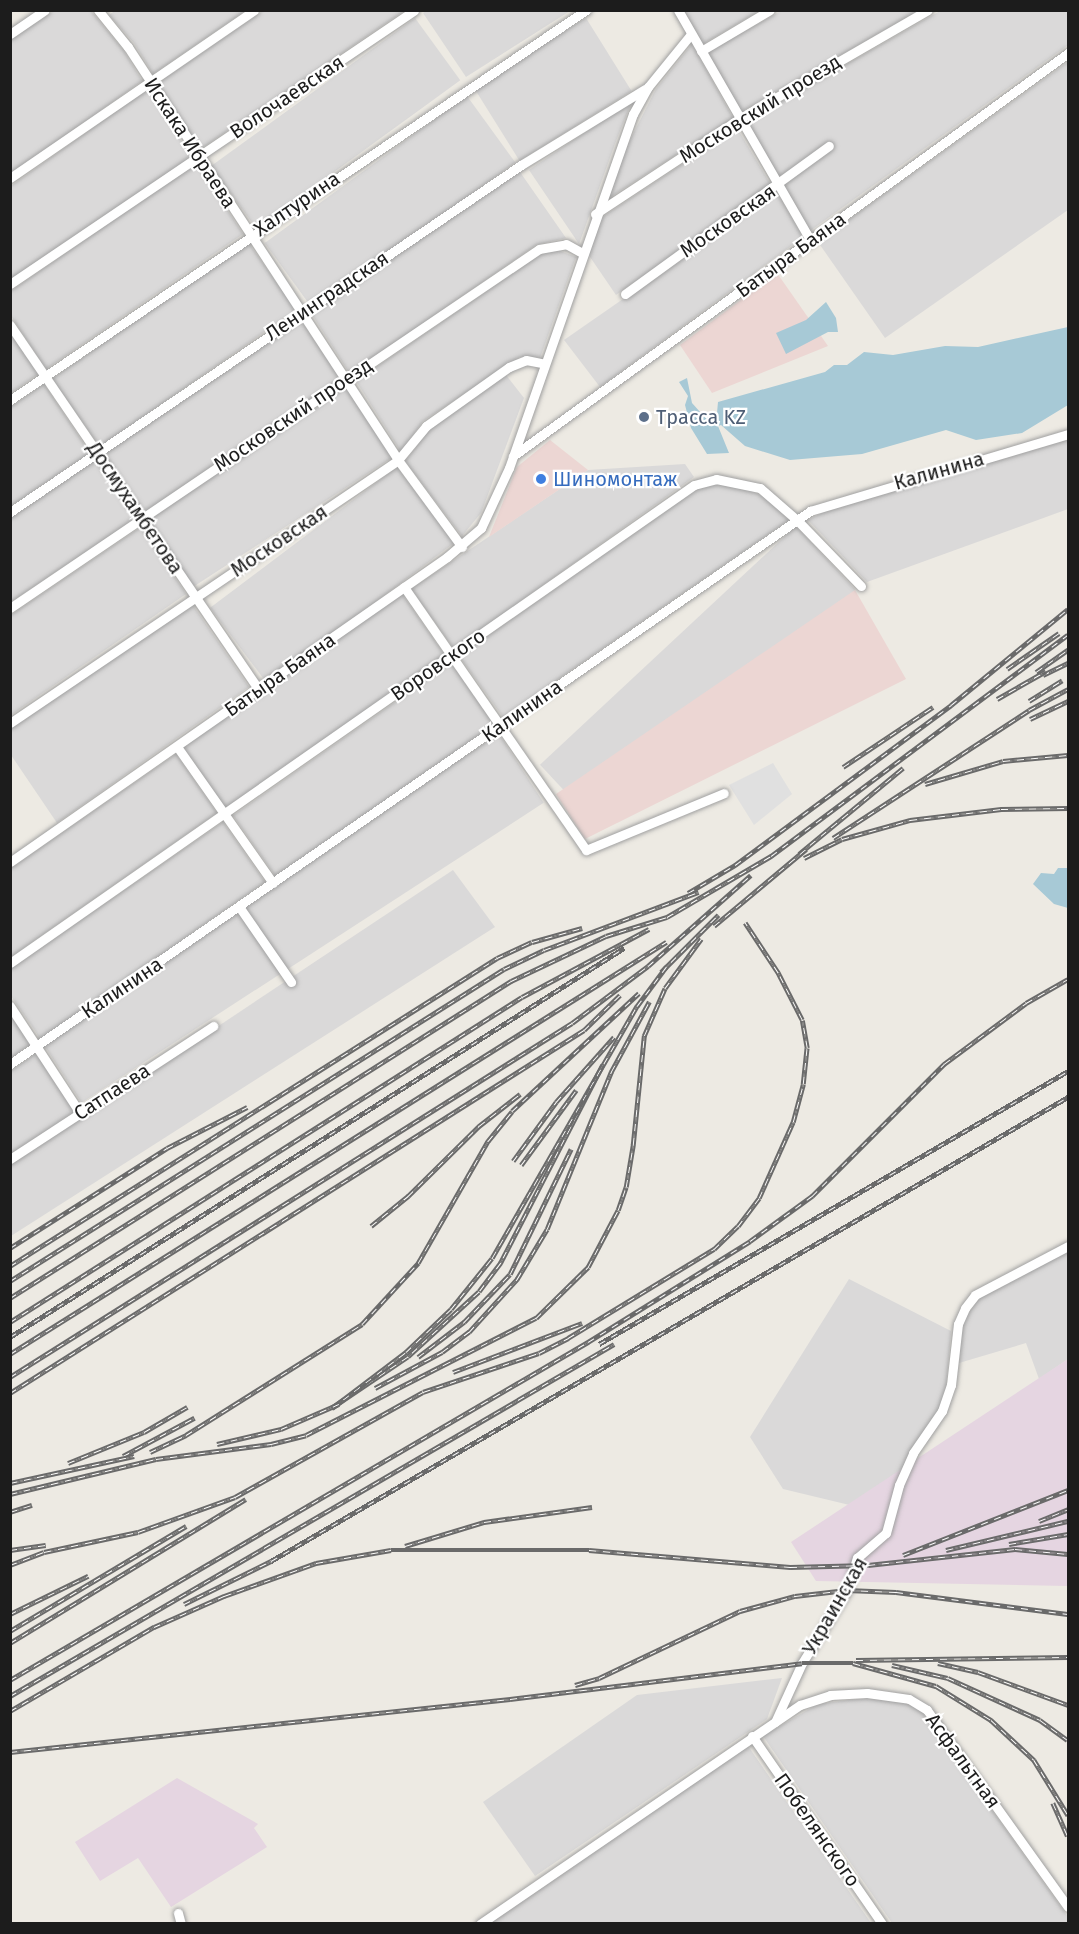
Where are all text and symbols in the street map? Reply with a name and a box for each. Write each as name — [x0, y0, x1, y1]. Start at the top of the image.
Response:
street label: Волочаевская — [225, 50, 349, 144]
street label: Московский проезд — [675, 50, 845, 168]
street label: Искака Ибраева — [139, 73, 241, 213]
street label: Халтурина — [249, 167, 345, 241]
street label: Московская — [675, 179, 781, 263]
street label: Батыра Баяна — [731, 207, 851, 303]
street label: Ленинградская — [261, 246, 393, 346]
street label: Московский проезд — [209, 353, 377, 477]
place label: Трасса KZ — [656, 405, 746, 429]
marker: Трасса KZ — [637, 410, 651, 424]
street label: Досмухамбетова — [82, 437, 188, 579]
street label: Калинина — [891, 447, 987, 495]
place label: Шиномонтаж — [553, 467, 677, 491]
marker: Шиномонтаж — [534, 472, 548, 486]
street label: Московская — [226, 500, 332, 582]
street label: Воровского — [386, 624, 490, 706]
street label: Батыра Баяна — [220, 628, 340, 722]
street label: Калинина — [477, 675, 567, 747]
street label: Калинина — [77, 952, 167, 1024]
street label: Сатпаева — [69, 1059, 155, 1125]
street label: Украинская — [797, 1553, 873, 1659]
street label: Асфальтная — [921, 1709, 1005, 1813]
street label: Побелянского — [769, 1769, 865, 1891]

